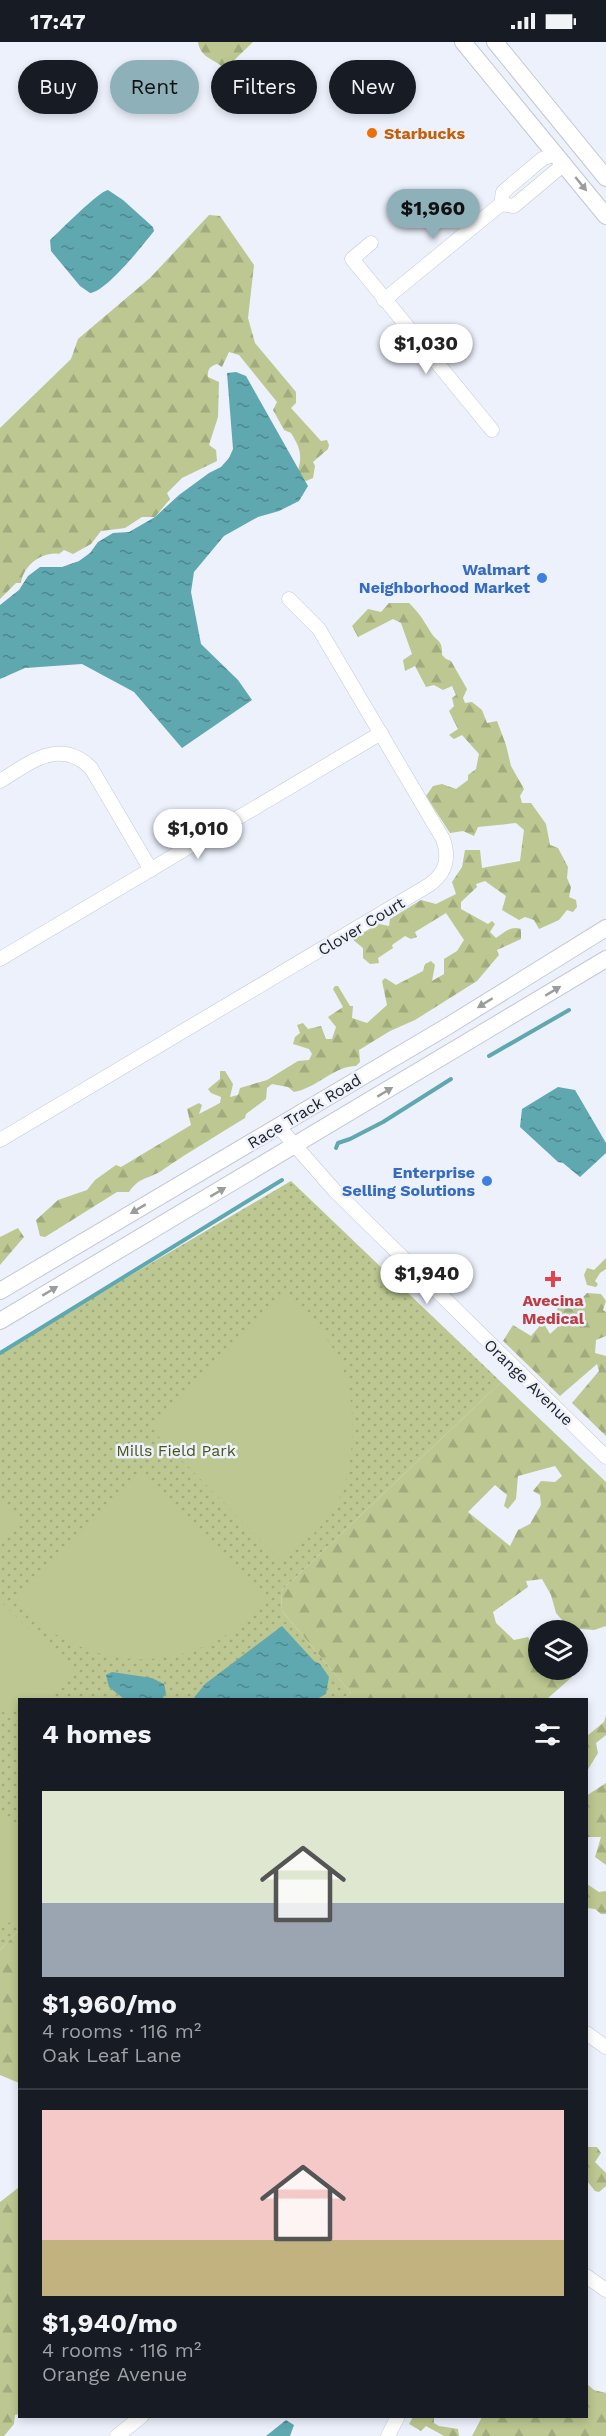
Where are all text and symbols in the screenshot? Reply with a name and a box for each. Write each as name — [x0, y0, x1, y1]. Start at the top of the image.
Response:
text: 17:47 — [30, 9, 86, 34]
chip: Buy — [18, 60, 98, 114]
chip: Rent — [110, 60, 199, 114]
chip: Filters — [211, 60, 317, 114]
chip: New — [329, 60, 416, 114]
place label: Starbucks — [384, 124, 465, 143]
marker: Starbucks — [365, 126, 379, 140]
one-way arrow — [574, 177, 586, 192]
pin: $1,960 — [384, 189, 482, 240]
text: $1,960 — [401, 196, 465, 220]
pin: $1,030 — [377, 324, 475, 375]
text: $1,030 — [394, 331, 458, 355]
place label: Walmart Neighborhood Market — [359, 560, 530, 597]
marker: Walmart Neighborhood Market — [535, 571, 549, 585]
pin: $1,010 — [149, 809, 247, 860]
text: $1,010 — [167, 816, 229, 840]
street label: Clover Court — [314, 893, 408, 960]
one-way arrow — [544, 986, 561, 997]
one-way arrow — [477, 997, 493, 1008]
street label: Race Track Road — [244, 1070, 364, 1153]
one-way arrow — [377, 1087, 394, 1097]
place label: Enterprise Selling Solutions — [342, 1163, 475, 1200]
marker: Enterprise Selling Solutions — [480, 1174, 494, 1188]
one-way arrow — [210, 1186, 226, 1197]
one-way arrow — [130, 1204, 146, 1215]
pin: $1,940 — [378, 1254, 476, 1305]
text: $1,940 — [394, 1261, 460, 1285]
marker: Avecina Medical — [544, 1270, 562, 1288]
one-way arrow — [42, 1286, 58, 1297]
place label: Avecina Medical — [522, 1291, 585, 1328]
street label: Orange Avenue — [480, 1335, 577, 1430]
park label: Mills Field Park — [116, 1441, 236, 1460]
map controls — [528, 1620, 588, 1680]
button: layers — [528, 1620, 588, 1680]
icon: filters — [531, 1718, 564, 1751]
text: 4 homes — [42, 1719, 151, 1749]
icon: home — [249, 1830, 357, 1938]
text: $1,960/mo — [42, 1989, 177, 2019]
text: 4 rooms · 116 m² — [42, 2019, 201, 2043]
text: Oak Leaf Lane — [42, 2043, 182, 2067]
icon: home — [249, 2149, 357, 2257]
text: $1,940/mo — [42, 2308, 178, 2338]
text: 4 rooms · 116 m² — [42, 2338, 201, 2362]
text: Orange Avenue — [42, 2362, 187, 2386]

